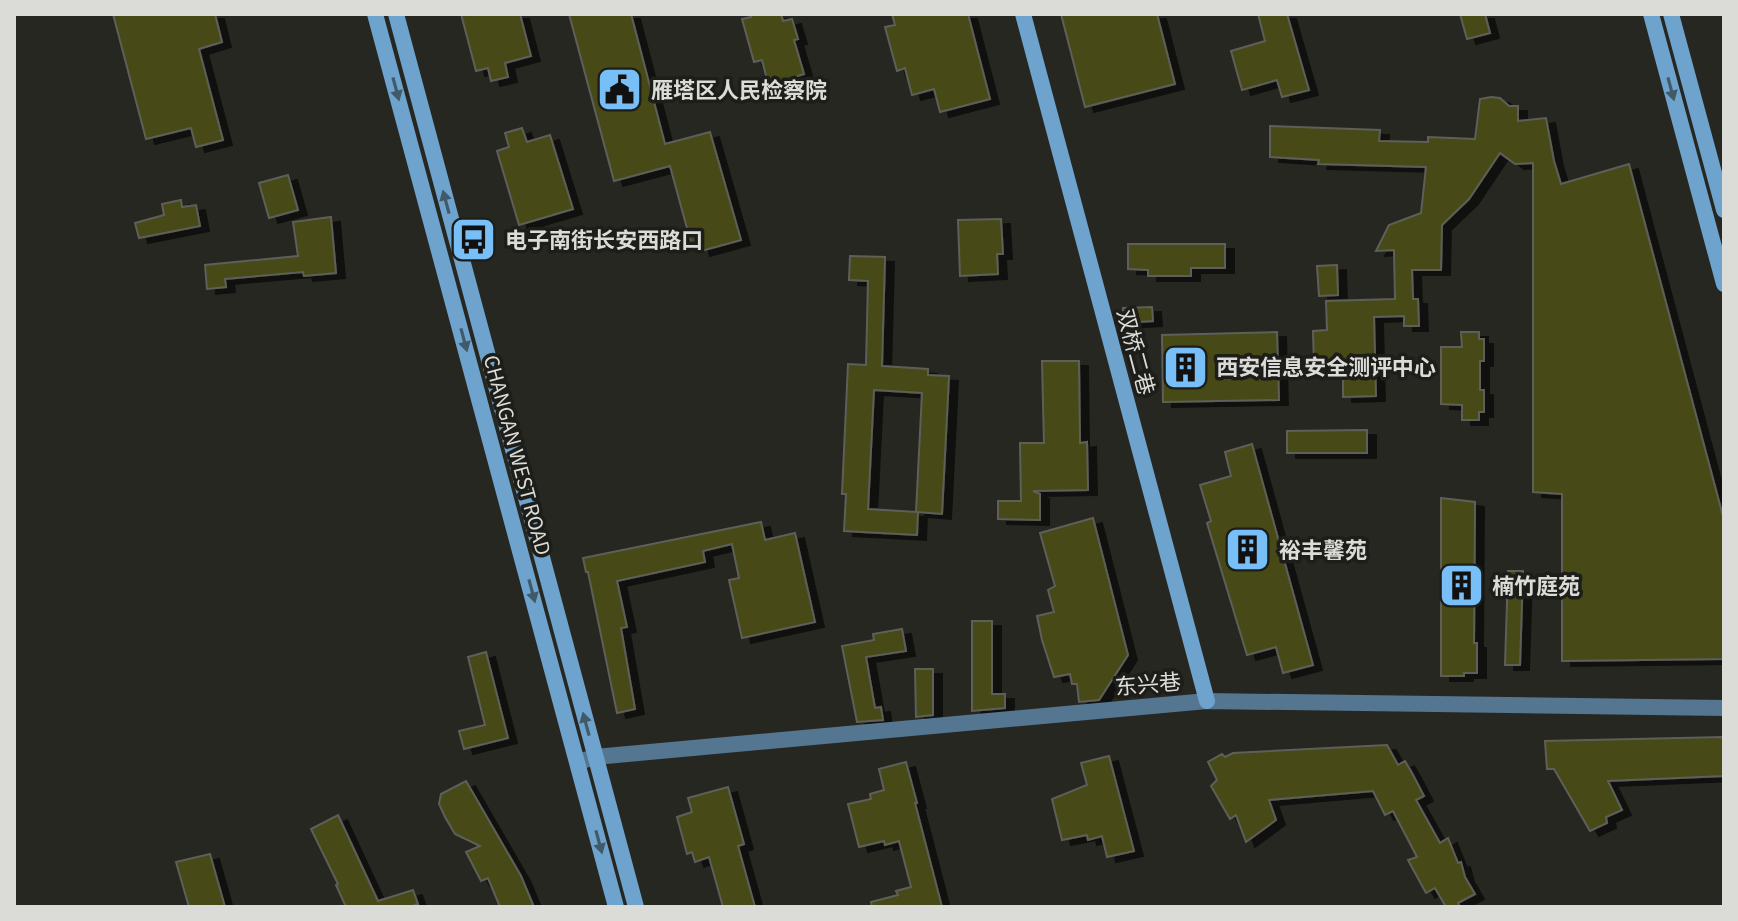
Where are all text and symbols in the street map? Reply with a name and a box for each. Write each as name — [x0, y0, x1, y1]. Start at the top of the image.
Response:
public building icon: 雁塔区人民检察院 — [596, 66, 644, 114]
place label: 雁塔区人民检察院 — [651, 75, 827, 107]
one-way arrow — [1666, 77, 1678, 102]
one-way arrow — [390, 78, 403, 102]
one-way arrow — [440, 189, 452, 214]
bus stop icon: 电子南街长安西路口 — [450, 216, 498, 264]
place label: 电子南街长安西路口 — [505, 225, 703, 257]
street label: 双桥二巷 — [1108, 306, 1162, 399]
one-way arrow — [458, 329, 471, 353]
building icon: 西安信息安全测评中心 — [1161, 343, 1209, 391]
street label: CHANGAN WEST ROAD — [475, 352, 559, 559]
place label: 西安信息安全测评中心 — [1216, 352, 1436, 384]
building icon: 裕丰馨苑 — [1224, 526, 1272, 574]
place label: 裕丰馨苑 — [1279, 535, 1367, 567]
building icon: 楠竹庭苑 — [1437, 562, 1485, 610]
place label: 楠竹庭苑 — [1492, 571, 1580, 603]
one-way arrow — [526, 579, 538, 604]
street label: 东兴巷 — [1114, 666, 1182, 704]
one-way arrow — [580, 711, 592, 736]
one-way arrow — [593, 830, 605, 855]

